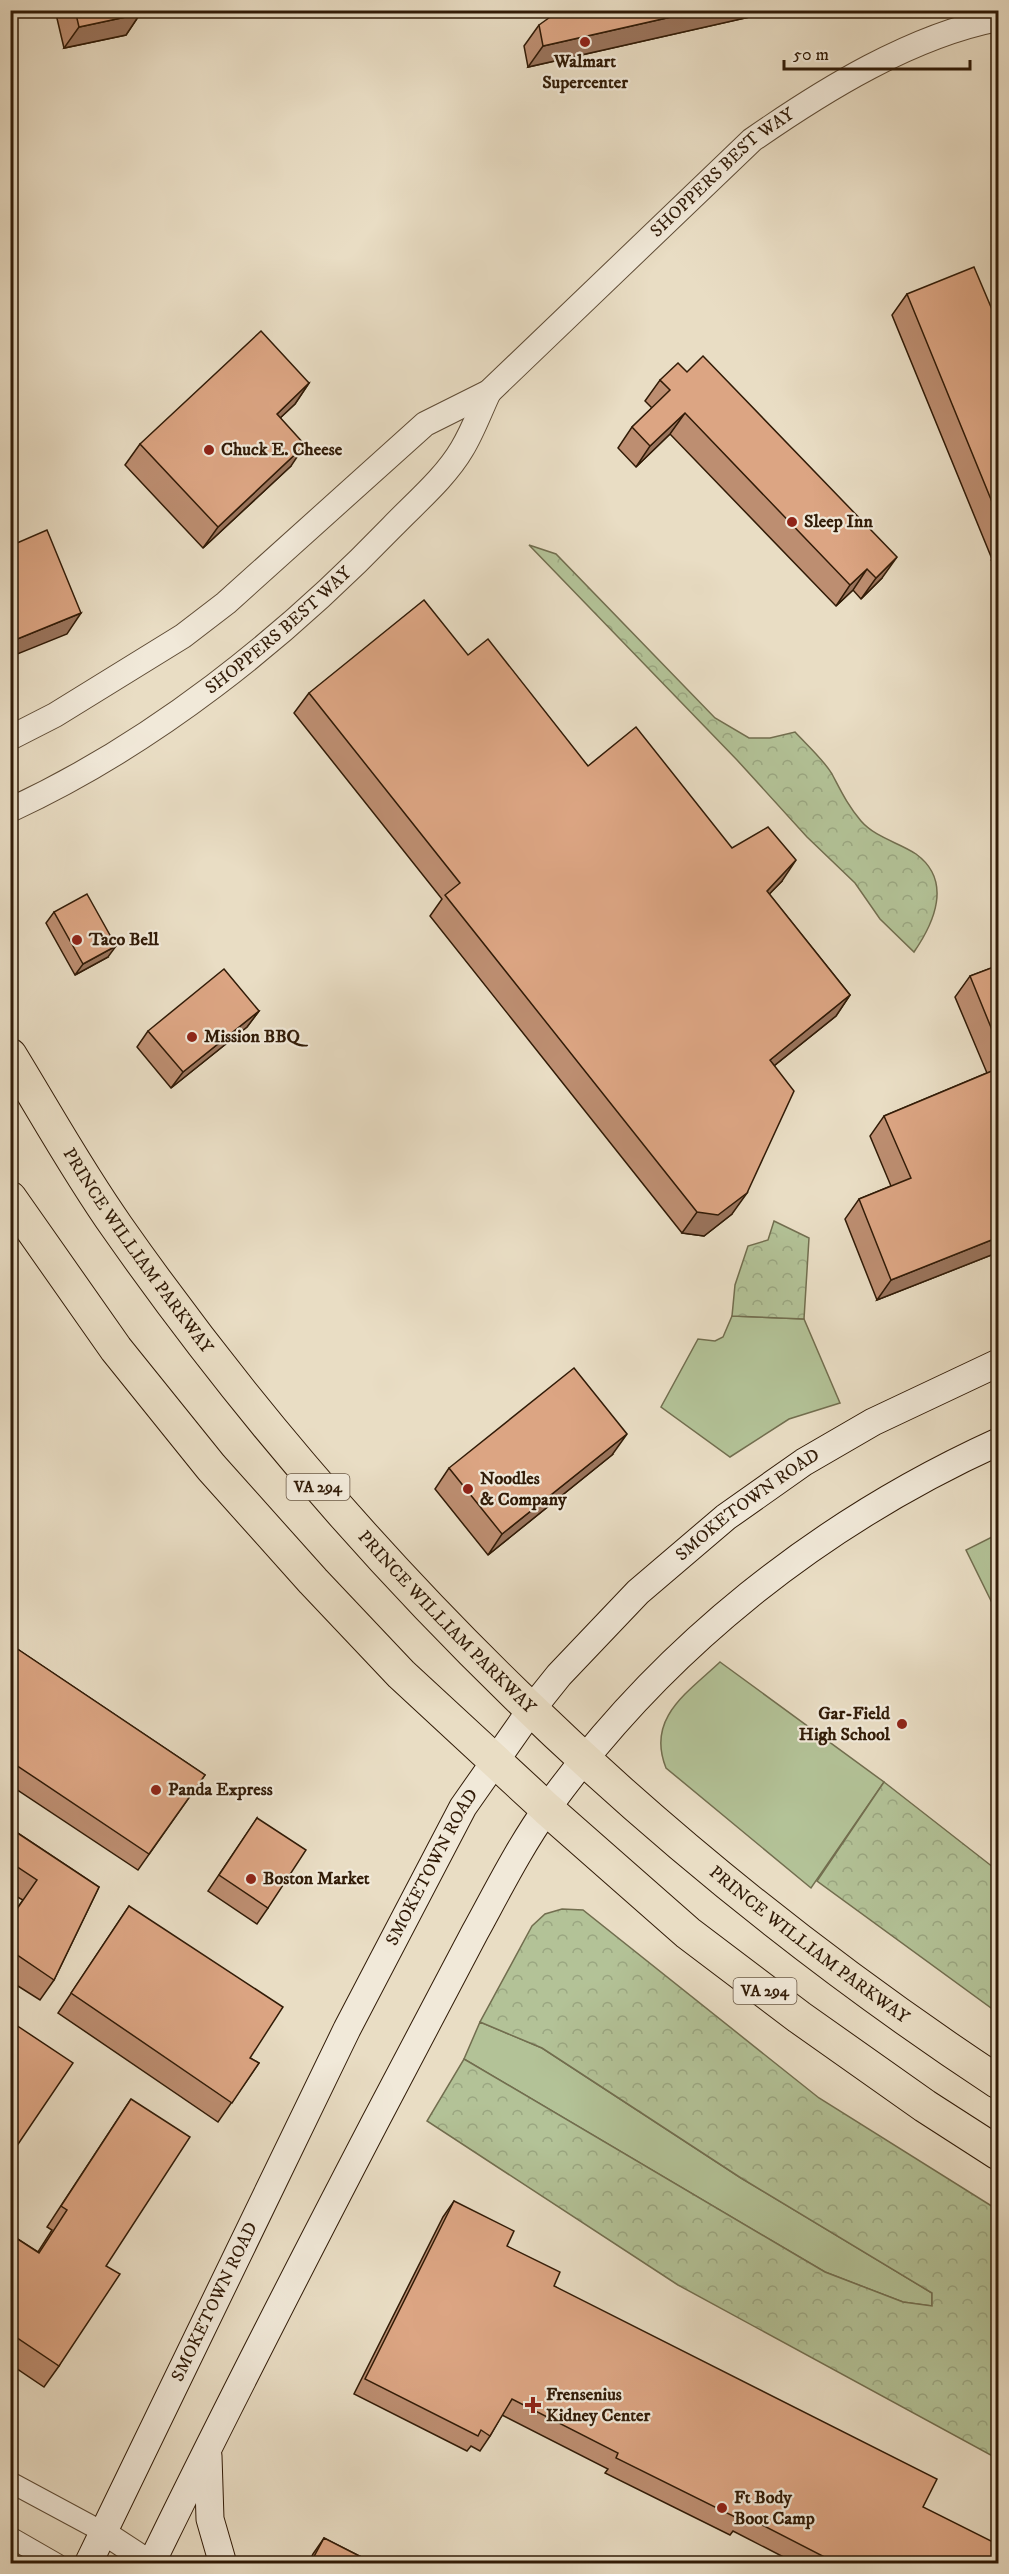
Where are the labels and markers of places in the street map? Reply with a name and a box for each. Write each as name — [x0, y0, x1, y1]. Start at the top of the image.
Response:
marker: Walmart Supercenter — [578, 35, 592, 49]
place label: Walmart Supercenter — [542, 51, 628, 94]
place label: Chuck E. Cheese — [221, 439, 343, 461]
marker: Chuck E. Cheese — [202, 443, 216, 457]
place label: Sleep Inn — [804, 511, 873, 533]
marker: Sleep Inn — [785, 515, 799, 529]
place label: Taco Bell — [88, 929, 159, 951]
marker: Taco Bell — [70, 933, 84, 947]
place label: Mission BBQ — [204, 1026, 309, 1048]
marker: Mission BBQ — [185, 1030, 199, 1044]
place label: Noodles & Company — [480, 1468, 567, 1511]
marker: Noodles & Company — [461, 1482, 475, 1496]
place label: Gar-Field High School — [799, 1703, 891, 1746]
marker: Gar-Field High School — [895, 1717, 909, 1731]
place label: Panda Express — [168, 1779, 273, 1801]
marker: Panda Express — [149, 1783, 163, 1797]
place label: Boston Market — [263, 1868, 370, 1890]
marker: Boston Market — [244, 1872, 258, 1886]
place label: Frensenius Kidney Center — [546, 2384, 650, 2427]
marker: Frensenius Kidney Center — [524, 2396, 542, 2414]
place label: Ft Body Boot Camp — [734, 2487, 815, 2530]
marker: Ft Body Boot Camp — [715, 2501, 729, 2515]

